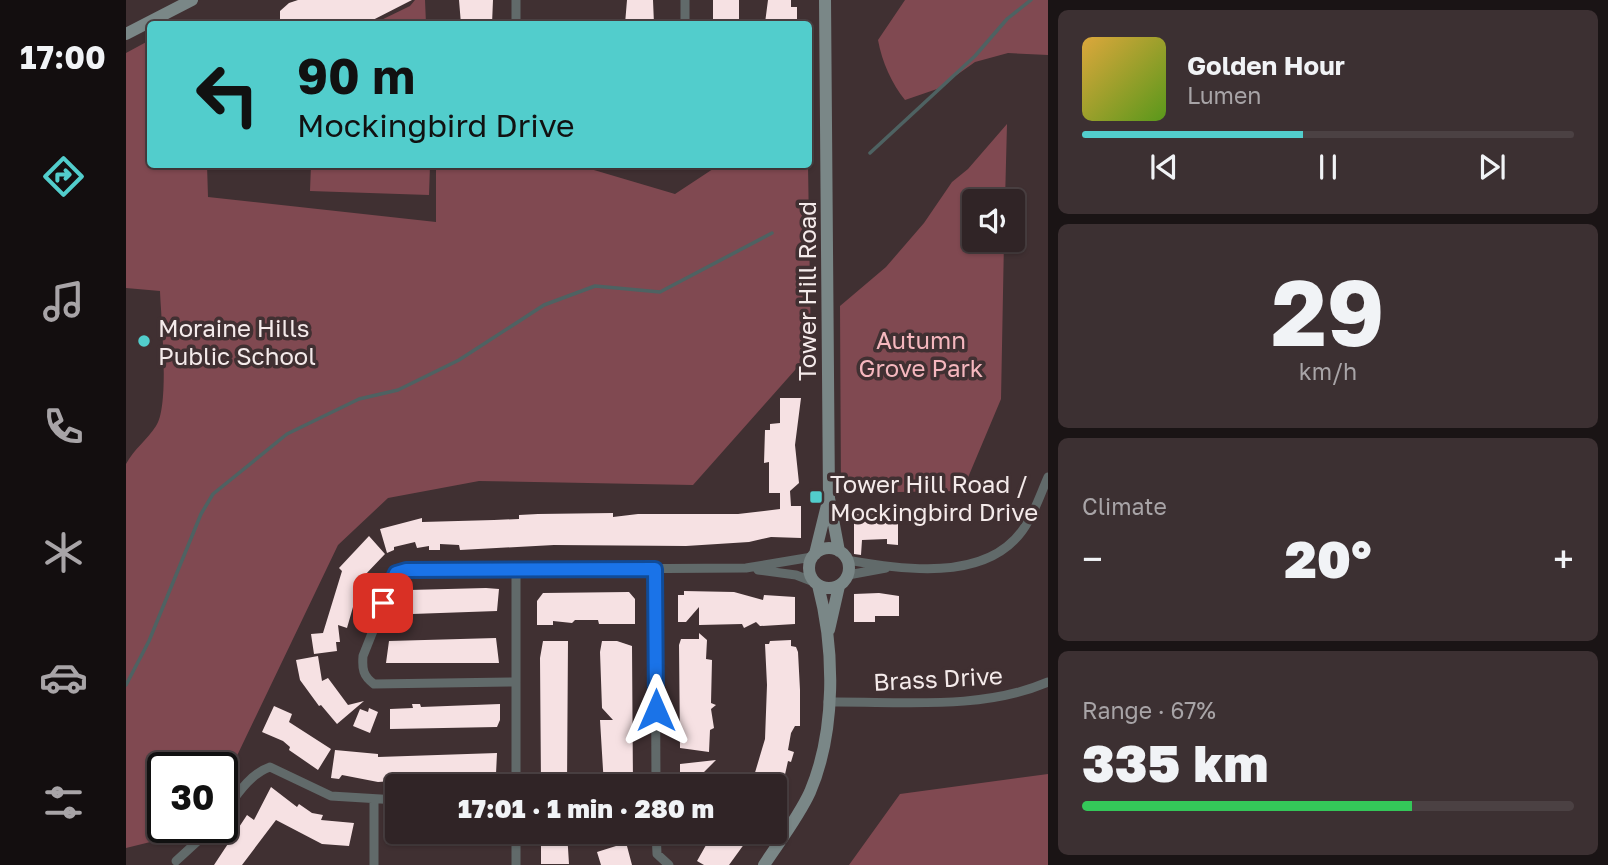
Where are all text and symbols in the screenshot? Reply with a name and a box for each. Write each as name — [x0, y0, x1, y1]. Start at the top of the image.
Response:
text: 17:00 — [20, 38, 106, 76]
text: 90 m — [297, 46, 415, 105]
icon: left — [182, 49, 273, 140]
text: Golden Hour — [1187, 50, 1345, 81]
text: Lumen — [1187, 81, 1261, 109]
text: Mockingbird Drive — [297, 106, 575, 144]
icon: previous — [1145, 148, 1183, 186]
icon: pause — [1309, 148, 1347, 186]
icon: next — [1473, 148, 1511, 186]
icon: directions — [39, 152, 88, 201]
map controls — [962, 189, 1025, 252]
button: sound — [962, 189, 1025, 252]
street label: Tower Hill Road — [792, 201, 821, 381]
text: 29 — [1271, 257, 1385, 366]
icon: music — [39, 277, 88, 326]
place label: Moraine Hills Public School — [158, 313, 316, 370]
park label: Autumn Grove Park — [859, 325, 983, 382]
marker: Moraine Hills Public School — [136, 333, 152, 349]
text: km/h — [1299, 357, 1357, 385]
icon: phone — [39, 402, 88, 451]
place label: Tower Hill Road / Mockingbird Drive — [830, 469, 1038, 526]
marker: Tower Hill Road / Mockingbird Drive — [808, 489, 824, 505]
text: Climate — [1082, 492, 1167, 520]
text: 20° — [1285, 527, 1371, 589]
icon: climate — [39, 528, 88, 577]
text: − — [1082, 536, 1103, 581]
text: + — [1553, 536, 1574, 581]
pin — [353, 573, 413, 633]
icon: arrive — [364, 584, 402, 622]
icon: car — [39, 653, 88, 702]
street label: Brass Drive — [872, 660, 1004, 696]
position arrow — [619, 673, 693, 747]
text: Range · 67% — [1082, 696, 1216, 724]
text: 335 km — [1082, 731, 1269, 793]
speed limit sign: 30 — [147, 752, 238, 843]
icon: filters — [39, 778, 88, 827]
text: 17:01 · 1 min · 280 m — [458, 793, 714, 824]

